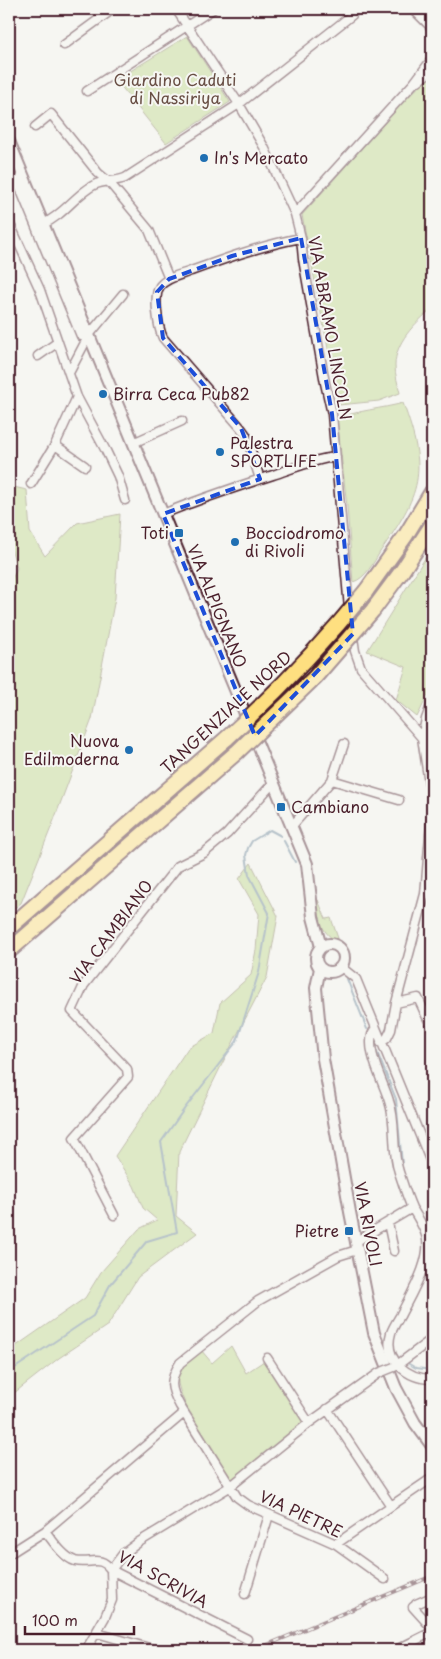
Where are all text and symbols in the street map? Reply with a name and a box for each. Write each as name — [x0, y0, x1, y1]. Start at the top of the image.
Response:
park label: Giardino Caduti di Nassiriya — [114, 67, 236, 109]
place label: In's Mercato — [214, 145, 308, 169]
marker: In's Mercato — [198, 152, 210, 164]
street label: VIA ABRAMO LINCOLN — [303, 234, 359, 422]
place label: Birra Ceca Pub82 — [113, 381, 250, 405]
marker: Birra Ceca Pub82 — [97, 388, 109, 400]
place label: Palestra SPORTLIFE — [230, 430, 317, 472]
marker: Palestra SPORTLIFE — [214, 446, 226, 458]
place label: Toti — [141, 520, 169, 544]
place label: Bocciodromo di Rivoli — [245, 520, 344, 562]
marker: Toti — [173, 527, 185, 539]
marker: Bocciodromo di Rivoli — [229, 536, 241, 548]
street label: VIA ALPIGNANO — [182, 540, 254, 671]
street label: TANGENZIALE NORD — [155, 644, 296, 778]
place label: Nuova Edilmoderna — [24, 728, 119, 770]
marker: Nuova Edilmoderna — [123, 744, 135, 756]
place label: Cambiano — [291, 794, 369, 818]
marker: Cambiano — [275, 801, 287, 813]
street label: VIA CAMBIANO — [63, 874, 158, 989]
street label: VIA RIVOLI — [349, 1179, 389, 1268]
place label: Pietre — [295, 1218, 339, 1242]
marker: Pietre — [343, 1225, 355, 1237]
street label: VIA PIETRE — [256, 1483, 347, 1543]
street label: VIA SCRIVIA — [114, 1544, 213, 1613]
scale bar — [25, 1604, 134, 1636]
text: 100 m — [32, 1608, 78, 1631]

